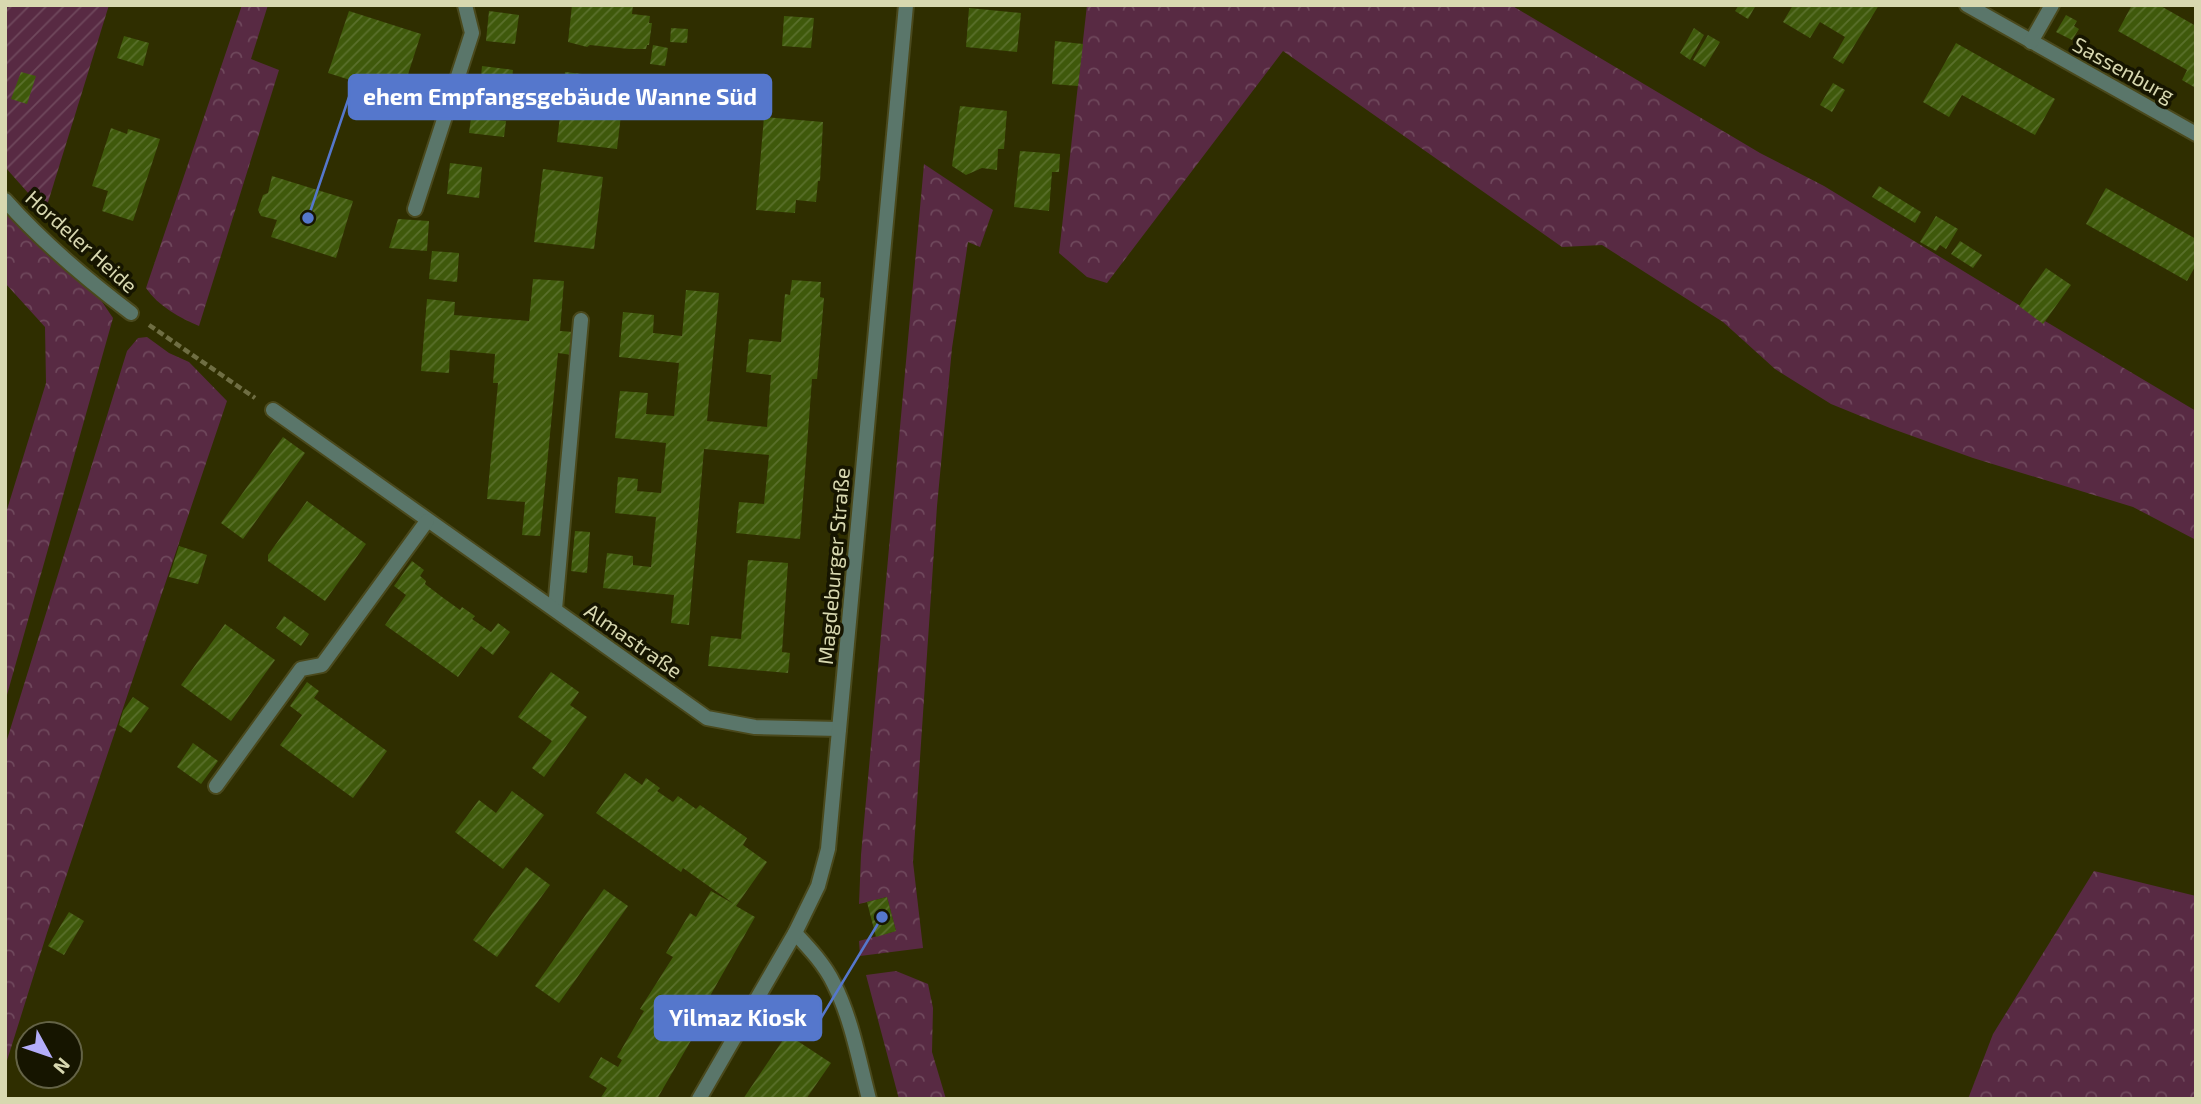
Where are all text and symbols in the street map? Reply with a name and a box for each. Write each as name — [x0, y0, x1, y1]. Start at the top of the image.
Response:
street label: Sassenburg — [2069, 31, 2179, 107]
callout: ehem Empfangsgebäude Wanne Süd — [349, 75, 771, 119]
text: ehem Empfangsgebäude Wanne Süd — [363, 82, 757, 110]
street label: Hordeler Heide — [21, 184, 143, 298]
street label: Magdeburger Straße — [812, 466, 854, 666]
street label: Almastraße — [580, 597, 688, 683]
callout: Yilmaz Kiosk — [655, 996, 821, 1040]
text: Yilmaz Kiosk — [669, 1003, 807, 1031]
north arrow — [14, 1020, 84, 1090]
text: N — [49, 1054, 76, 1079]

